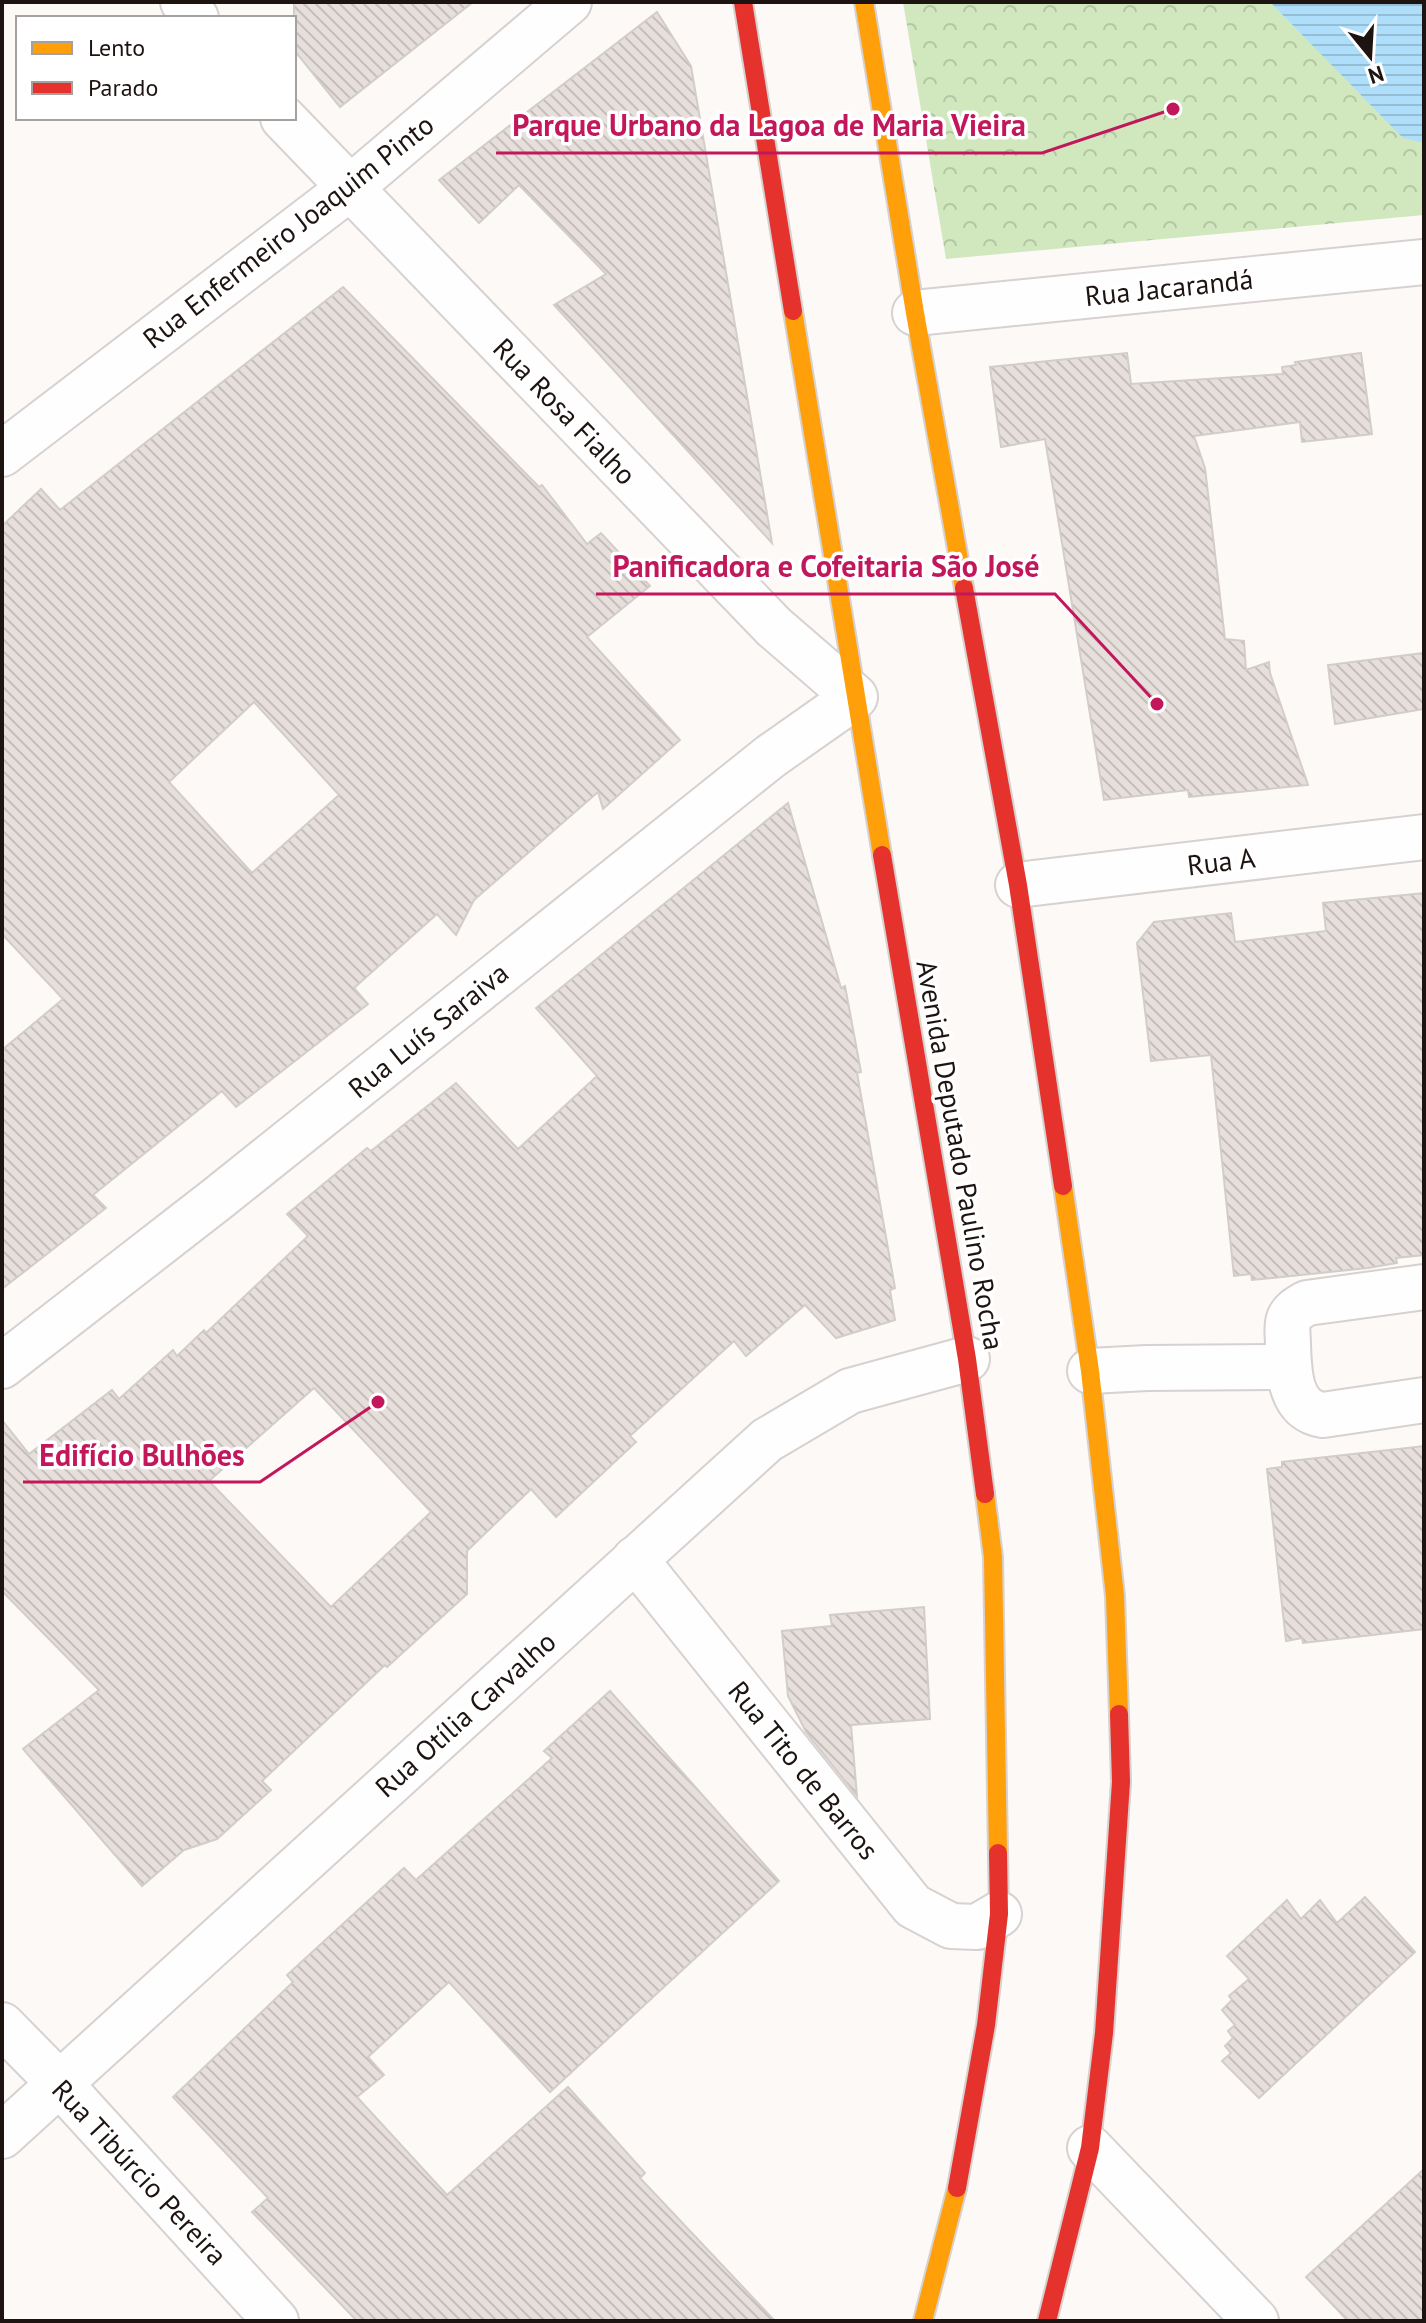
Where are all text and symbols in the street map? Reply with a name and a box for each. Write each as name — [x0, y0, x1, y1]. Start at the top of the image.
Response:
legend — [16, 16, 296, 120]
north arrow — [1330, 16, 1410, 96]
text: Lento — [88, 32, 145, 63]
text: N — [1365, 59, 1387, 91]
text: Parado — [88, 72, 158, 103]
callout: Parque Urbano da Lagoa de Maria Vieira — [496, 99, 1042, 153]
text: Parque Urbano da Lagoa de Maria Vieira — [512, 105, 1026, 144]
street label: Rua Enfermeiro Joaquim Pinto — [135, 106, 441, 356]
street label: Rua Jacarandá — [1083, 260, 1255, 314]
street label: Rua Rosa Fialho — [485, 330, 645, 492]
callout: Panificadora e Cofeitaria São José — [596, 540, 1055, 594]
text: Panificadora e Cofeitaria São José — [613, 546, 1039, 585]
street label: Rua A — [1185, 838, 1258, 884]
street label: Rua Luís Saraiva — [340, 954, 516, 1106]
street label: Avenida Deputado Paulino Rocha — [908, 957, 1014, 1353]
callout: Edifício Bulhões — [23, 1428, 260, 1482]
text: Edifício Bulhões — [39, 1435, 245, 1474]
street label: Rua Otília Carvalho — [367, 1623, 563, 1805]
street label: Rua Tito de Barros — [721, 1673, 887, 1867]
street label: Rua Tibúrcio Pereira — [44, 2071, 236, 2273]

